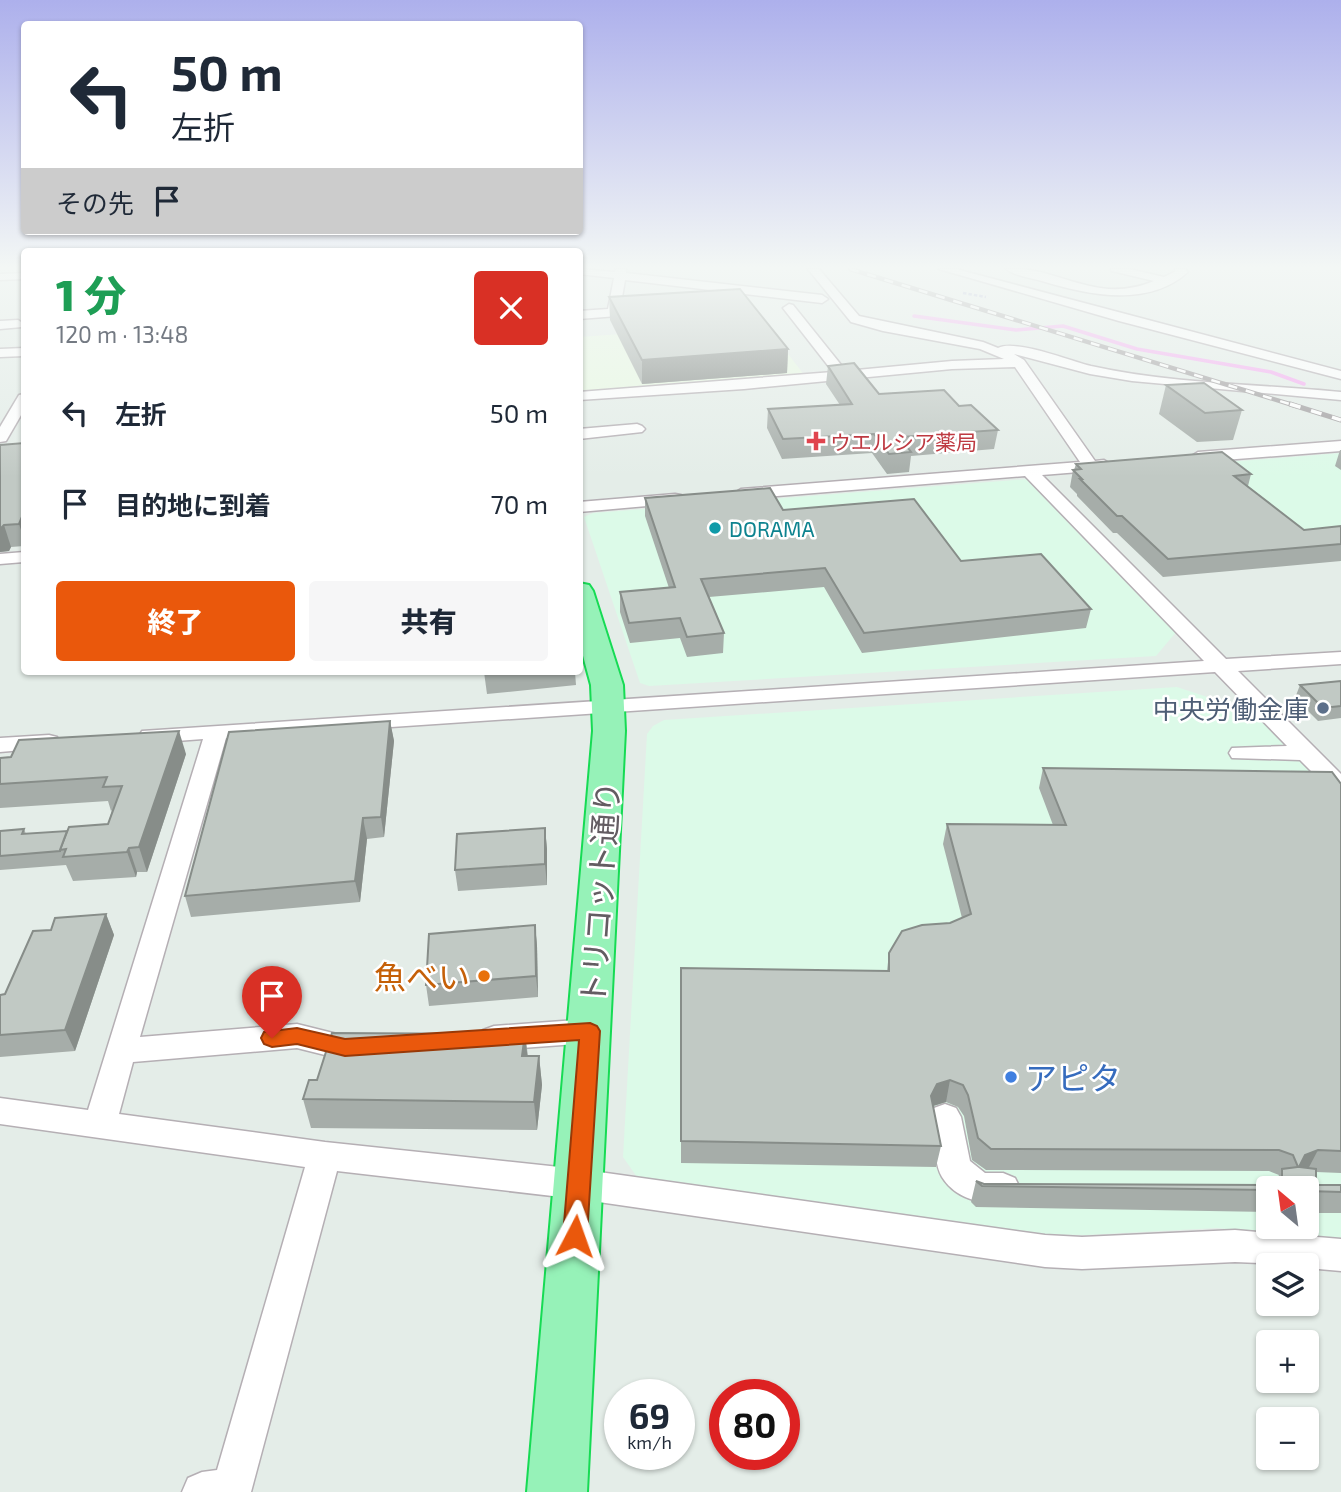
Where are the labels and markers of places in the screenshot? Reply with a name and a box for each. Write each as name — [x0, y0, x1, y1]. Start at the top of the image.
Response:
place label: ウエルシア薬局 — [830, 429, 977, 454]
marker: ウエルシア薬局 — [808, 433, 824, 449]
place label: DORAMA — [729, 516, 815, 541]
marker: DORAMA — [707, 520, 723, 536]
place label: 中央労働金庫 — [1153, 693, 1309, 724]
marker: 中央労働金庫 — [1315, 700, 1331, 716]
place label: 魚べい — [374, 957, 470, 995]
pin — [242, 966, 302, 1038]
marker: 魚べい — [476, 968, 492, 984]
place label: アピタ — [1025, 1058, 1121, 1096]
marker: アピタ — [1003, 1069, 1019, 1085]

